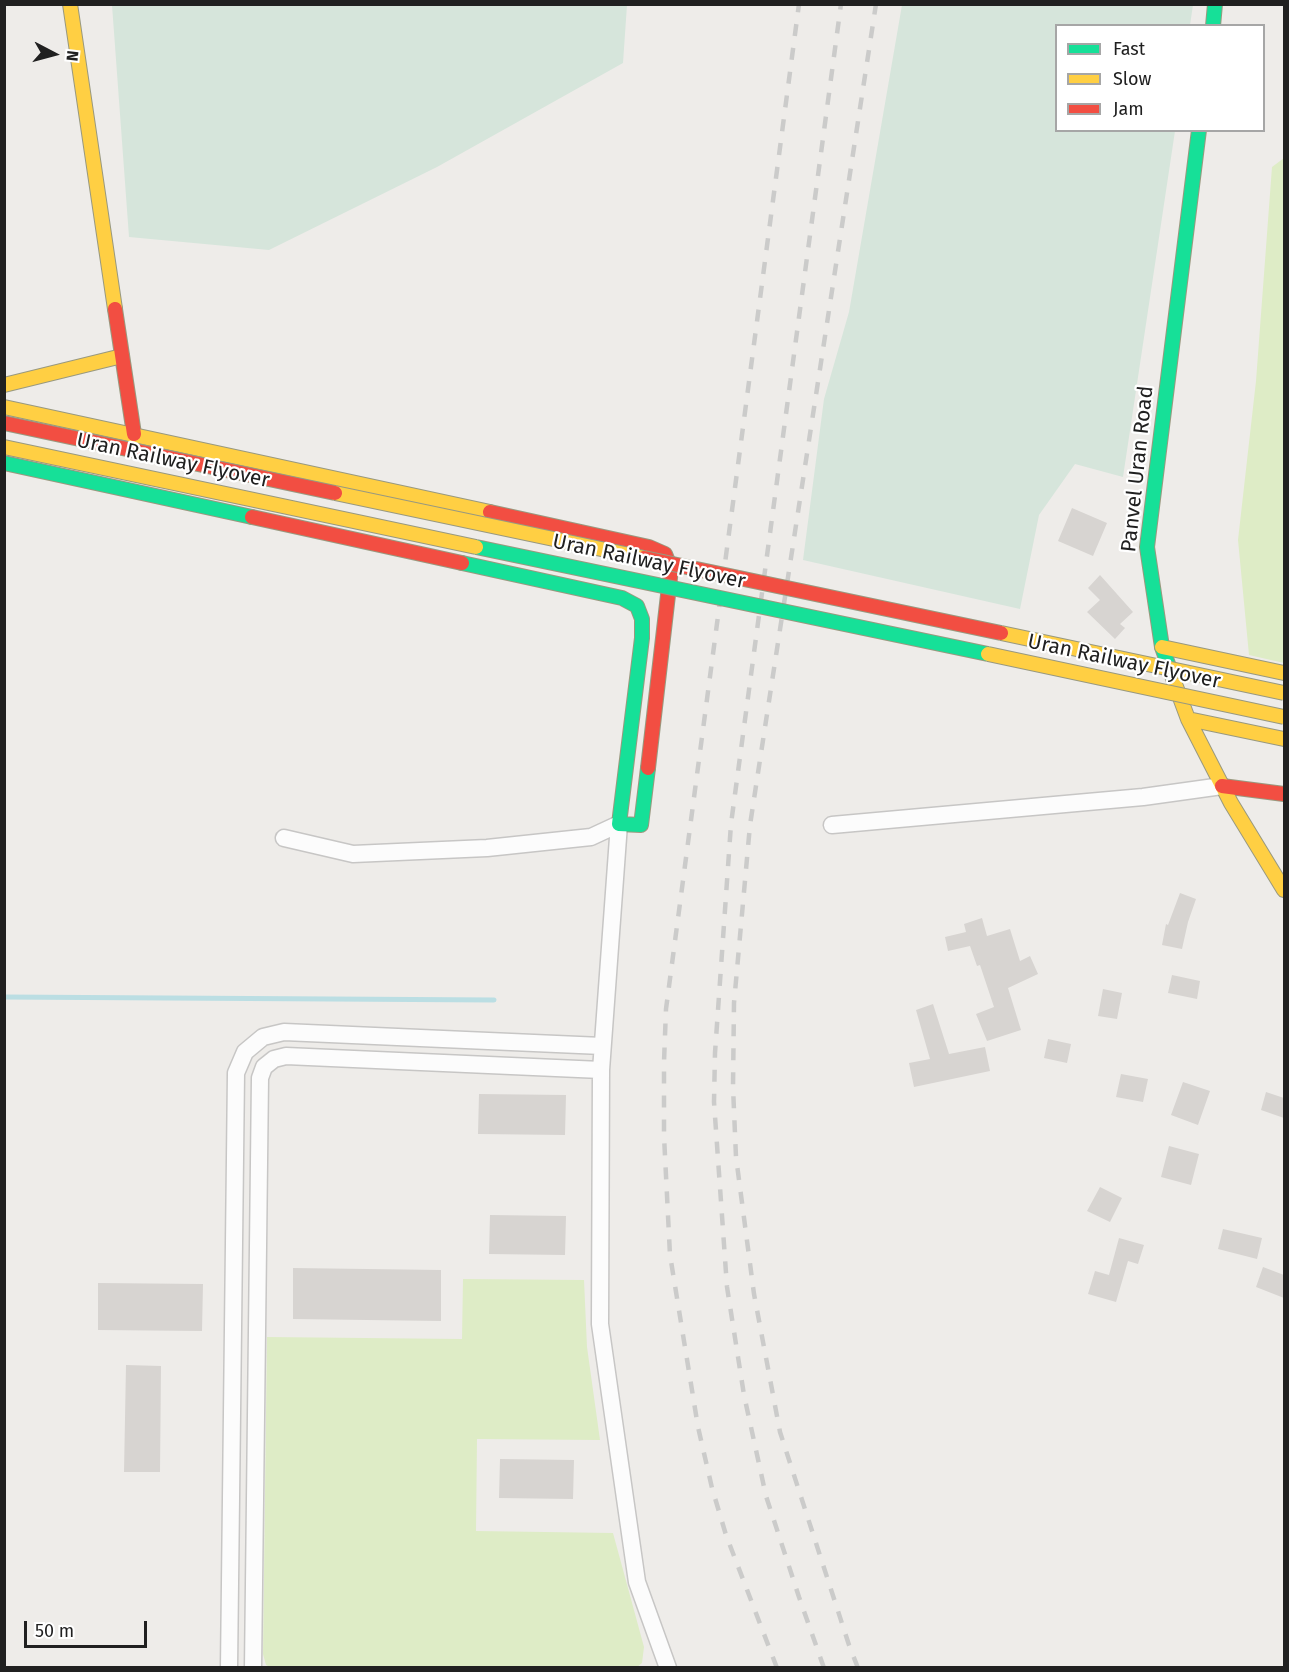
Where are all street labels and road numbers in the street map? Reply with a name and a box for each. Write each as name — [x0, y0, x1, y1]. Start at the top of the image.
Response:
street label: Panvel Uran Road — [1117, 385, 1159, 553]
street label: Uran Railway Flyover — [74, 428, 272, 494]
street label: Uran Railway Flyover — [550, 529, 748, 595]
street label: Uran Railway Flyover — [1025, 629, 1223, 695]

